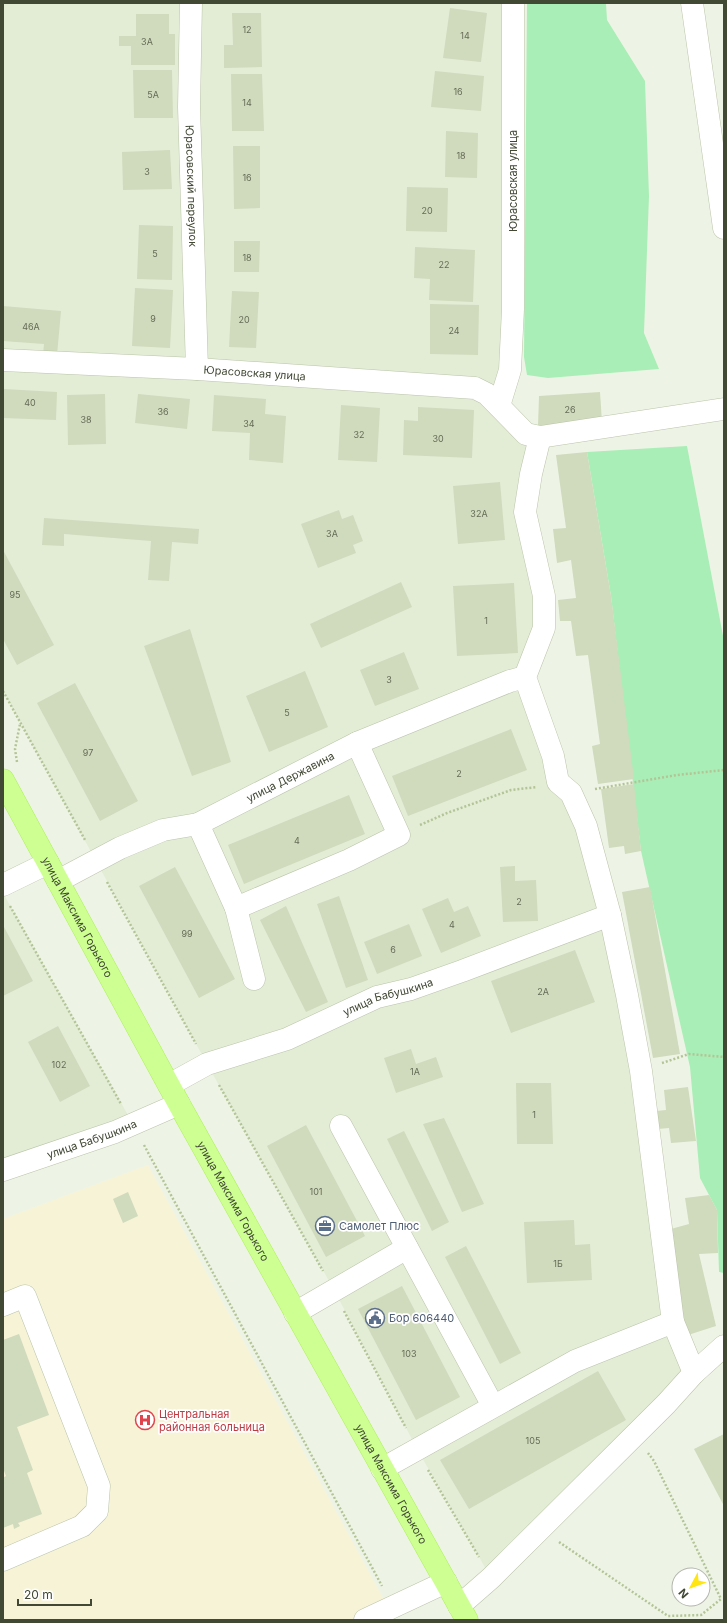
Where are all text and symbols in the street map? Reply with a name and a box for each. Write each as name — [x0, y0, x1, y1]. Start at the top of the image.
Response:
house number: 12 — [242, 24, 252, 35]
house number: 14 — [460, 30, 470, 41]
house number: 3А — [141, 36, 153, 47]
house number: 16 — [453, 86, 463, 97]
house number: 5А — [147, 89, 159, 100]
house number: 14 — [242, 97, 252, 108]
street label: Юрасовский переулок — [183, 125, 200, 247]
street label: Юрасовская улица — [506, 130, 520, 232]
house number: 18 — [456, 150, 466, 161]
house number: 3 — [144, 166, 150, 177]
house number: 16 — [242, 172, 252, 183]
house number: 20 — [421, 205, 433, 216]
house number: 5 — [152, 248, 158, 259]
house number: 18 — [242, 252, 252, 263]
house number: 22 — [439, 259, 449, 270]
house number: 9 — [150, 313, 156, 324]
house number: 20 — [238, 314, 250, 325]
house number: 46А — [22, 321, 40, 332]
house number: 24 — [448, 325, 460, 336]
street label: Юрасовская улица — [203, 362, 306, 383]
house number: 40 — [24, 397, 36, 408]
house number: 26 — [564, 404, 576, 415]
house number: 36 — [157, 406, 169, 417]
house number: 38 — [80, 414, 92, 425]
house number: 34 — [243, 418, 255, 429]
house number: 32 — [353, 429, 365, 440]
house number: 30 — [432, 433, 444, 444]
house number: 32А — [470, 508, 488, 519]
house number: 3А — [326, 528, 338, 539]
house number: 95 — [9, 589, 21, 600]
house number: 1 — [484, 615, 488, 626]
house number: 3 — [386, 674, 392, 685]
house number: 5 — [284, 707, 290, 718]
house number: 97 — [83, 747, 93, 758]
street label: улица Державина — [244, 749, 337, 805]
house number: 2 — [456, 768, 462, 779]
house number: 4 — [294, 835, 300, 846]
street label: улица Максима Горького — [39, 854, 116, 980]
house number: 2 — [516, 896, 522, 907]
house number: 4 — [449, 919, 455, 930]
house number: 99 — [181, 928, 193, 939]
house number: 6 — [390, 944, 396, 955]
street label: улица Бабушкина — [341, 975, 435, 1019]
house number: 2А — [537, 986, 549, 997]
house number: 102 — [52, 1059, 66, 1070]
house number: 1А — [410, 1066, 420, 1077]
house number: 1 — [532, 1109, 536, 1120]
street label: улица Бабушкина — [45, 1116, 139, 1162]
street label: улица Максима Горького — [194, 1139, 273, 1264]
house number: 101 — [310, 1186, 323, 1197]
office icon: Самолет Плюс — [314, 1215, 336, 1237]
place label: Самолет Плюс — [339, 1219, 419, 1233]
house number: 1Б — [553, 1258, 563, 1269]
public building icon: Бор 606440 — [364, 1307, 386, 1329]
place label: Бор 606440 — [389, 1311, 454, 1325]
house number: 103 — [402, 1348, 417, 1359]
place label: Центральная районная больница — [159, 1407, 265, 1434]
hospital icon: Центральная районная больница — [134, 1409, 156, 1431]
street label: улица Максима Горького — [352, 1422, 430, 1547]
house number: 105 — [526, 1435, 540, 1446]
north arrow — [671, 1567, 711, 1607]
scale bar — [18, 1581, 91, 1607]
text: N — [675, 1586, 691, 1601]
text: 20 m — [24, 1587, 53, 1602]

